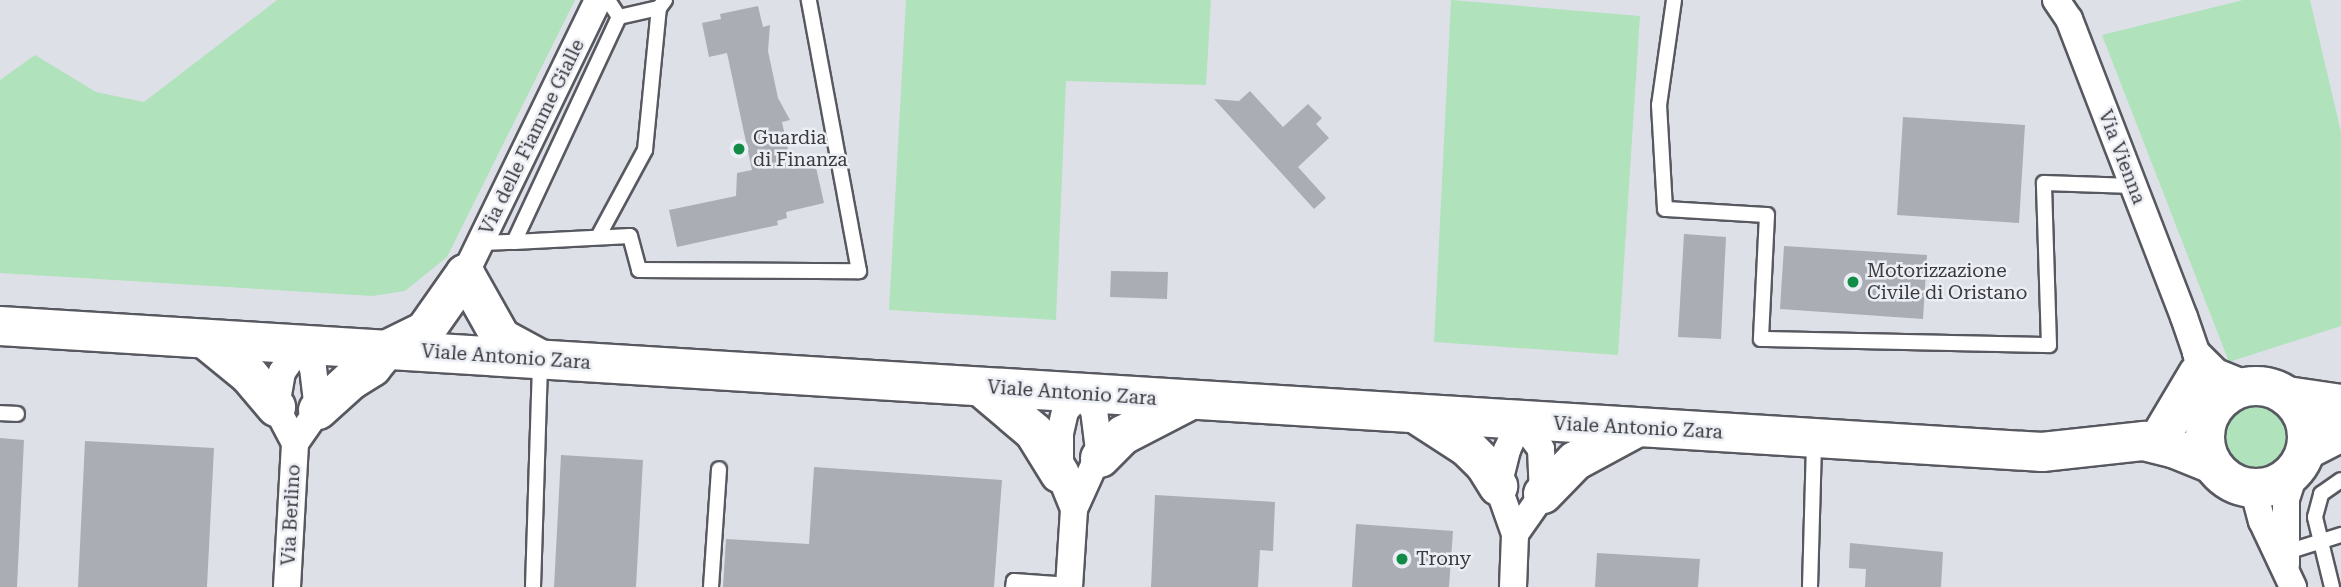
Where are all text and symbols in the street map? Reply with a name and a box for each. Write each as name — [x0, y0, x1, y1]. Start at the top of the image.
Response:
street label: Via delle Fiamme Gialle — [475, 36, 589, 238]
street label: Via Vienna — [2094, 107, 2150, 207]
place label: Guardia di Finanza — [753, 127, 848, 171]
marker: Guardia di Finanza — [731, 141, 747, 157]
place label: Motorizzazione Civile di Oristano — [1867, 260, 2027, 304]
marker: Motorizzazione Civile di Oristano — [1845, 274, 1861, 290]
street label: Viale Antonio Zara — [420, 340, 592, 374]
street label: Viale Antonio Zara — [986, 376, 1158, 410]
street label: Viale Antonio Zara — [1553, 412, 1723, 444]
street label: Via Berlino — [277, 464, 305, 566]
place label: Trony — [1416, 548, 1471, 570]
marker: Trony — [1394, 551, 1410, 567]

